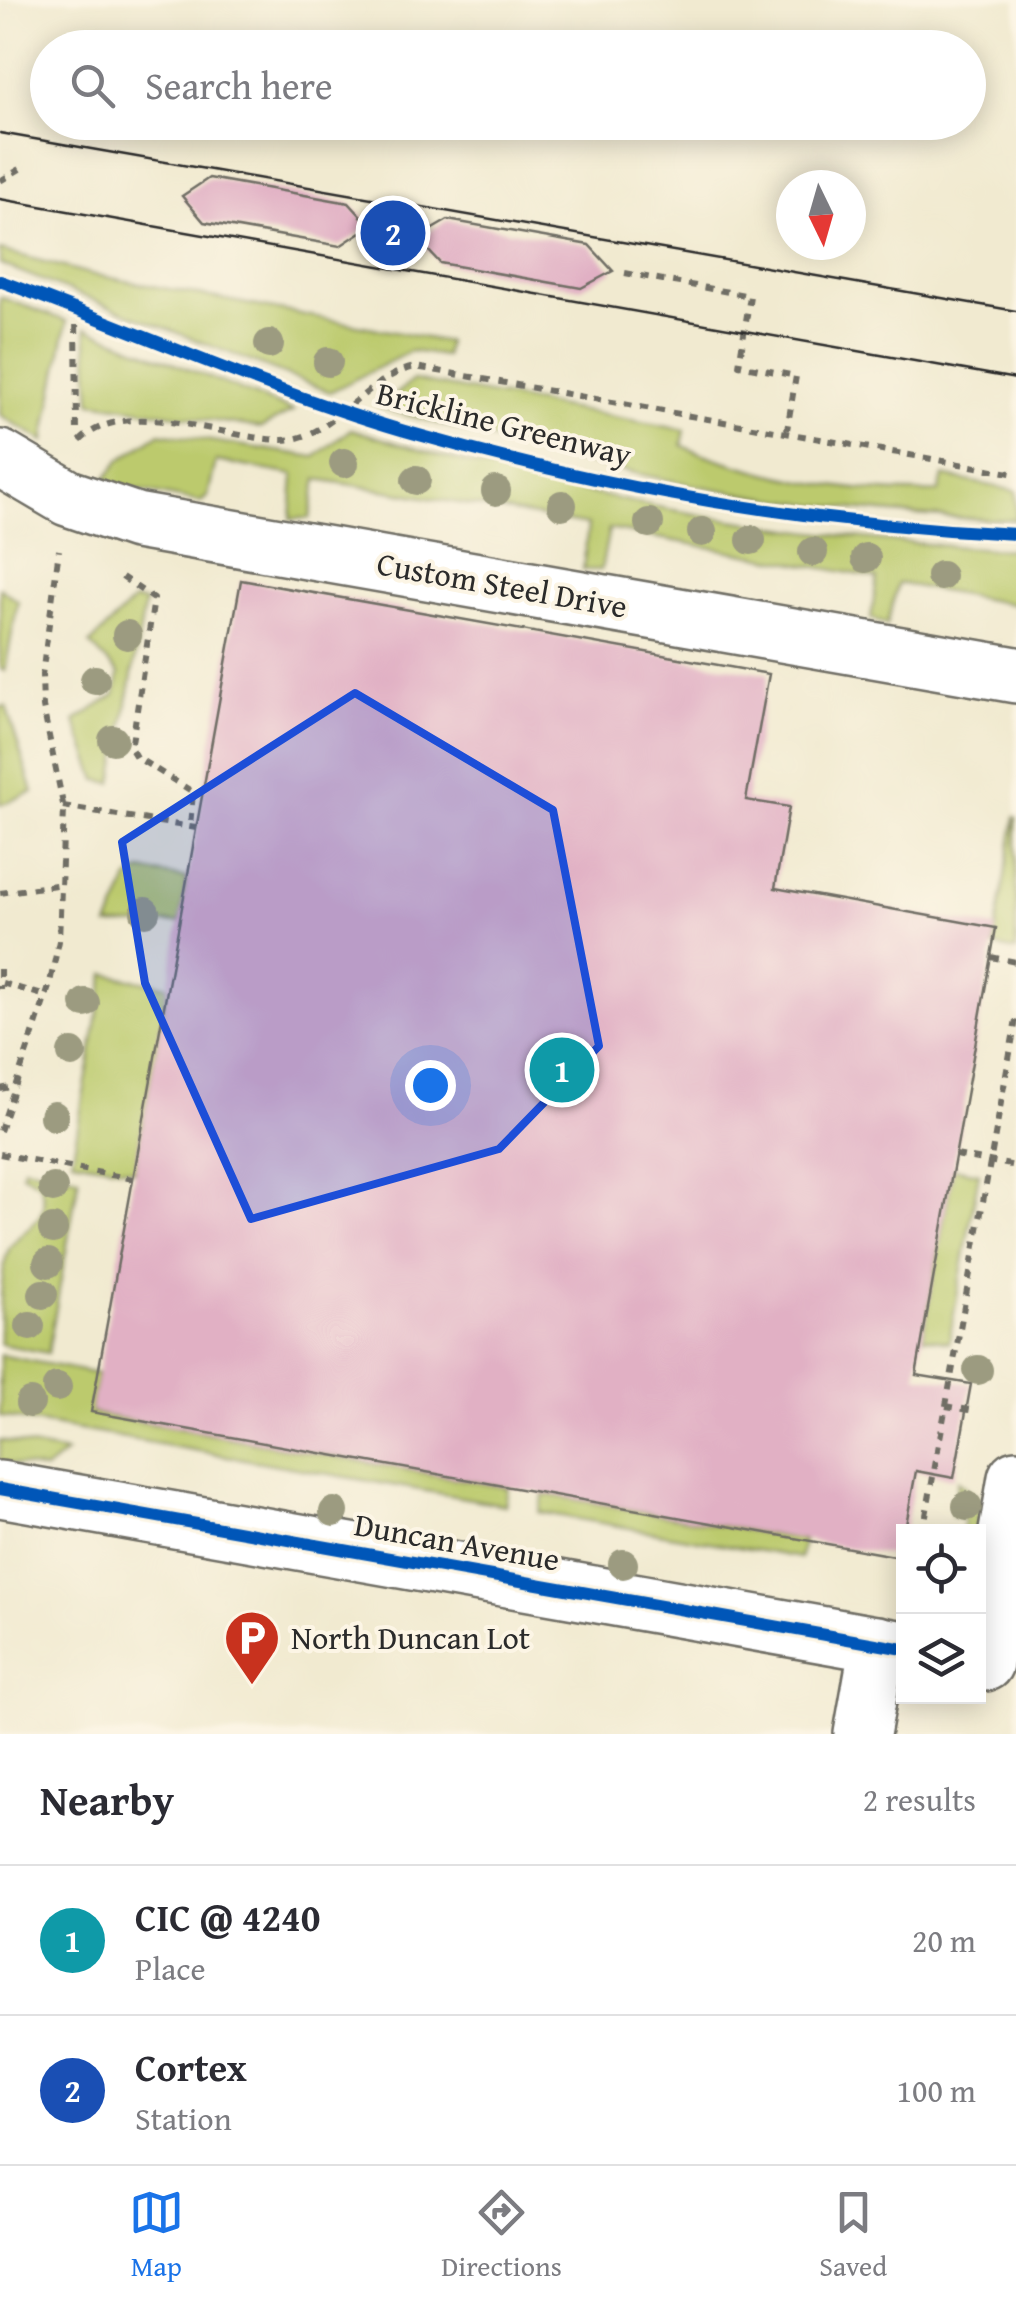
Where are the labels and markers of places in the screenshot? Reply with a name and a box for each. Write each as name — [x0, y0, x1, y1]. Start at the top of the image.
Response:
pin: 2 — [360, 196, 426, 270]
pin: 1 — [530, 1032, 594, 1108]
parking icon: North Duncan Lot — [222, 1608, 282, 1687]
place label: North Duncan Lot — [291, 1614, 530, 1661]

